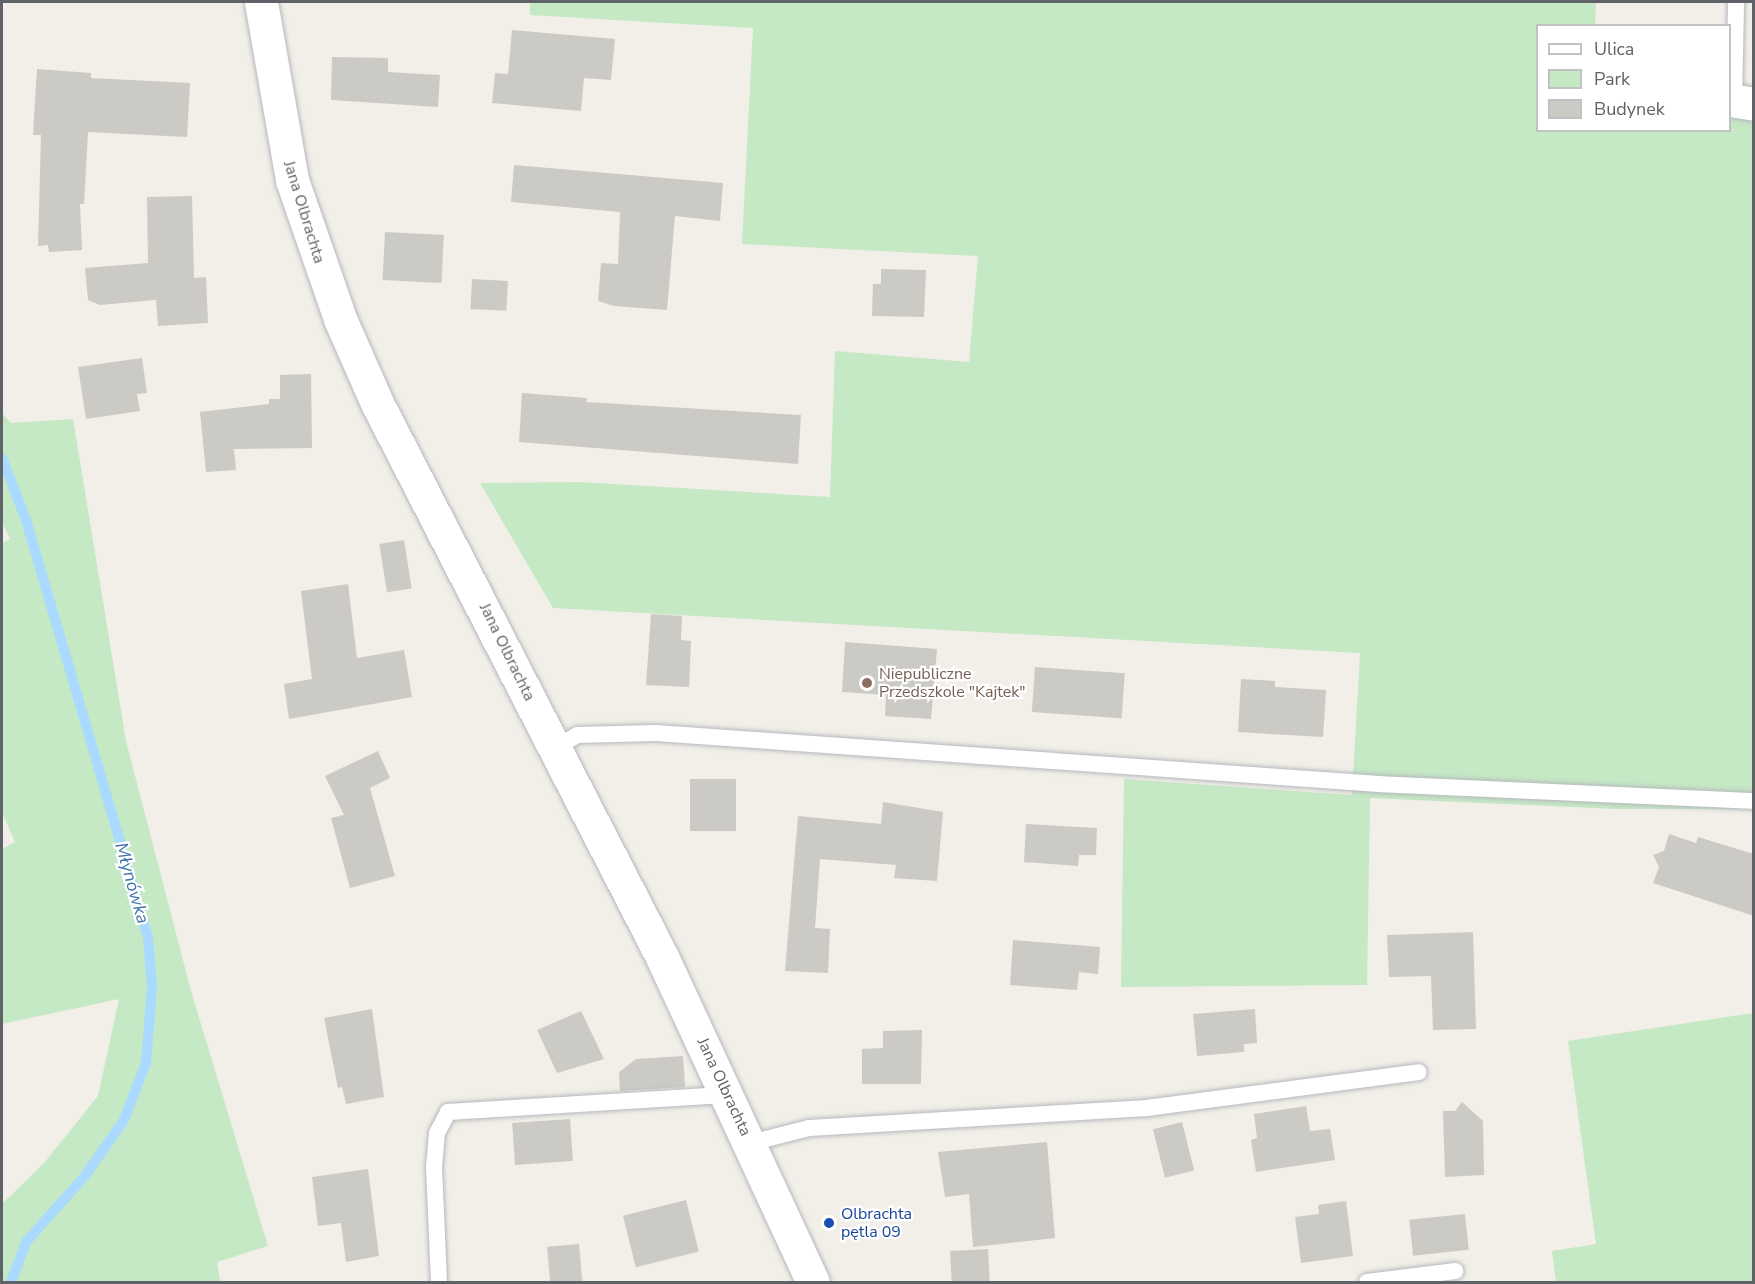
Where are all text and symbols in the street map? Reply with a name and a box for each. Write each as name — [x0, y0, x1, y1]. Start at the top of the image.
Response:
legend — [1536, 24, 1731, 132]
text: Ulica — [1594, 37, 1634, 61]
text: Park — [1594, 67, 1630, 91]
text: Budynek — [1594, 97, 1665, 121]
street label: Jana Olbrachta — [279, 158, 329, 266]
street label: Jana Olbrachta — [475, 600, 539, 704]
place label: Niepubliczne Przedszkole "Kajtek" — [879, 664, 1026, 702]
marker: Niepubliczne Przedszkole "Kajtek" — [860, 676, 874, 690]
water label: Młynówka — [110, 840, 154, 926]
street label: Jana Olbrachta — [693, 1035, 755, 1139]
place label: Olbrachta pętla 09 — [841, 1204, 912, 1242]
marker: Olbrachta pętla 09 — [822, 1216, 836, 1230]

